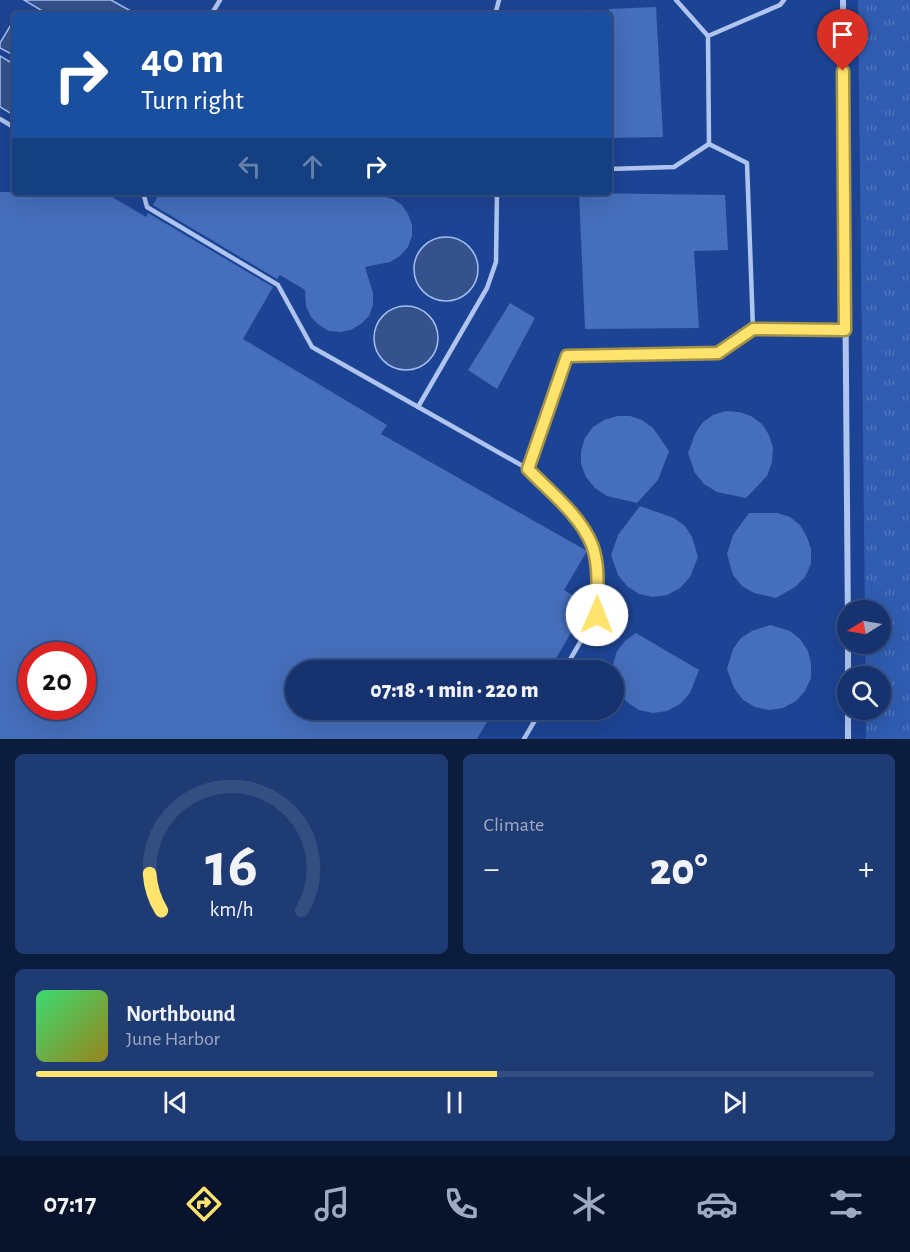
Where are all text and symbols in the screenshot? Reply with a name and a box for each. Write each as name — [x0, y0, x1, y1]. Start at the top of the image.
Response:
pin — [817, 9, 868, 71]
icon: arrive — [826, 18, 859, 51]
icon: right — [42, 36, 120, 114]
text: 40 m — [141, 38, 224, 80]
text: Turn right — [141, 87, 244, 114]
icon: left — [233, 150, 266, 183]
icon: ahead — [296, 150, 329, 183]
icon: right — [359, 150, 392, 183]
position arrow — [565, 583, 629, 647]
north arrow — [837, 600, 891, 654]
map controls — [837, 600, 891, 720]
speed limit sign: 20 — [18, 642, 96, 720]
button: search — [837, 666, 891, 720]
text: 07:18 · 1 min · 220 m — [370, 679, 539, 701]
text: Climate — [484, 815, 544, 835]
text: 16 — [205, 835, 258, 897]
text: 20° — [650, 848, 708, 893]
text: − — [484, 853, 499, 886]
text: + — [858, 853, 874, 886]
text: km/h — [209, 899, 253, 920]
text: Northbound — [126, 1003, 235, 1025]
text: June Harbor — [126, 1029, 220, 1049]
icon: previous — [159, 1086, 192, 1119]
icon: pause — [438, 1086, 471, 1119]
icon: next — [718, 1086, 751, 1119]
icon: directions — [183, 1183, 225, 1225]
icon: music — [311, 1183, 353, 1225]
icon: phone — [440, 1183, 482, 1225]
icon: climate — [568, 1183, 610, 1225]
icon: car — [696, 1183, 738, 1225]
icon: filters — [825, 1183, 867, 1225]
text: 07:17 — [43, 1190, 97, 1217]

